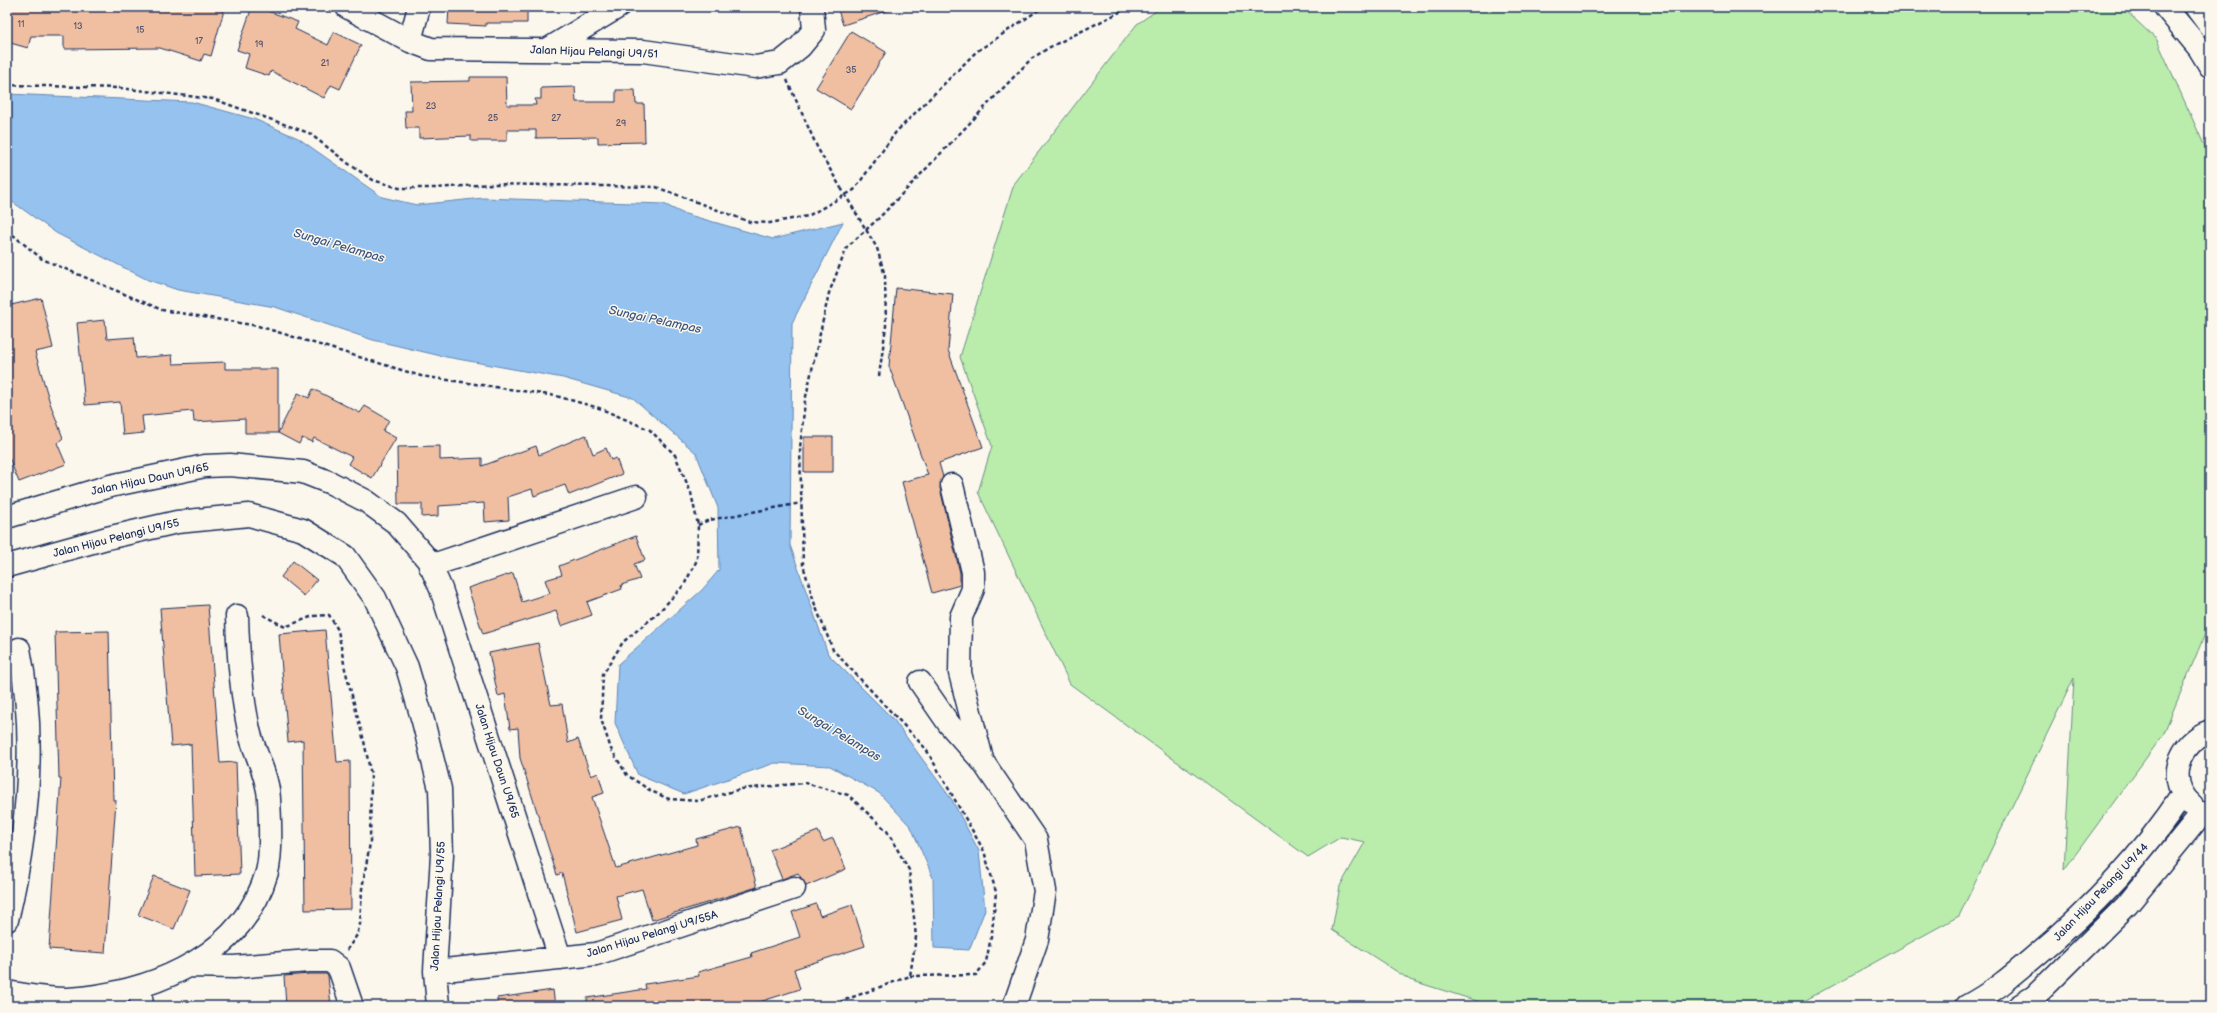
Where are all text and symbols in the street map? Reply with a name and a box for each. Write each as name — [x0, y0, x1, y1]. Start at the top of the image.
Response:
house number: 11 — [18, 19, 24, 30]
house number: 13 — [73, 21, 83, 32]
house number: 15 — [136, 25, 144, 36]
house number: 17 — [195, 36, 204, 47]
house number: 19 — [255, 39, 263, 50]
street label: Jalan Hijau Pelangi U9/51 — [530, 43, 658, 61]
house number: 21 — [321, 58, 329, 69]
house number: 35 — [846, 65, 856, 76]
house number: 23 — [426, 101, 437, 112]
house number: 25 — [488, 113, 498, 124]
house number: 27 — [551, 113, 561, 124]
house number: 29 — [616, 118, 626, 129]
water label: Sungai Pelampas — [292, 226, 386, 266]
water label: Sungai Pelampas — [607, 303, 703, 337]
street label: Jalan Hijau Daun U9/65 — [90, 460, 210, 498]
street label: Jalan Hijau Pelangi U9/55 — [51, 516, 181, 560]
street label: Jalan Hijau Daun U9/65 — [472, 702, 522, 820]
water label: Sungai Pelampas — [795, 703, 883, 765]
street label: Jalan Hijau Pelangi U9/44 — [2051, 840, 2151, 943]
street label: Jalan Hijau Pelangi U9/55 — [428, 841, 448, 971]
street label: Jalan Hijau Pelangi U9/55A — [585, 908, 719, 960]

